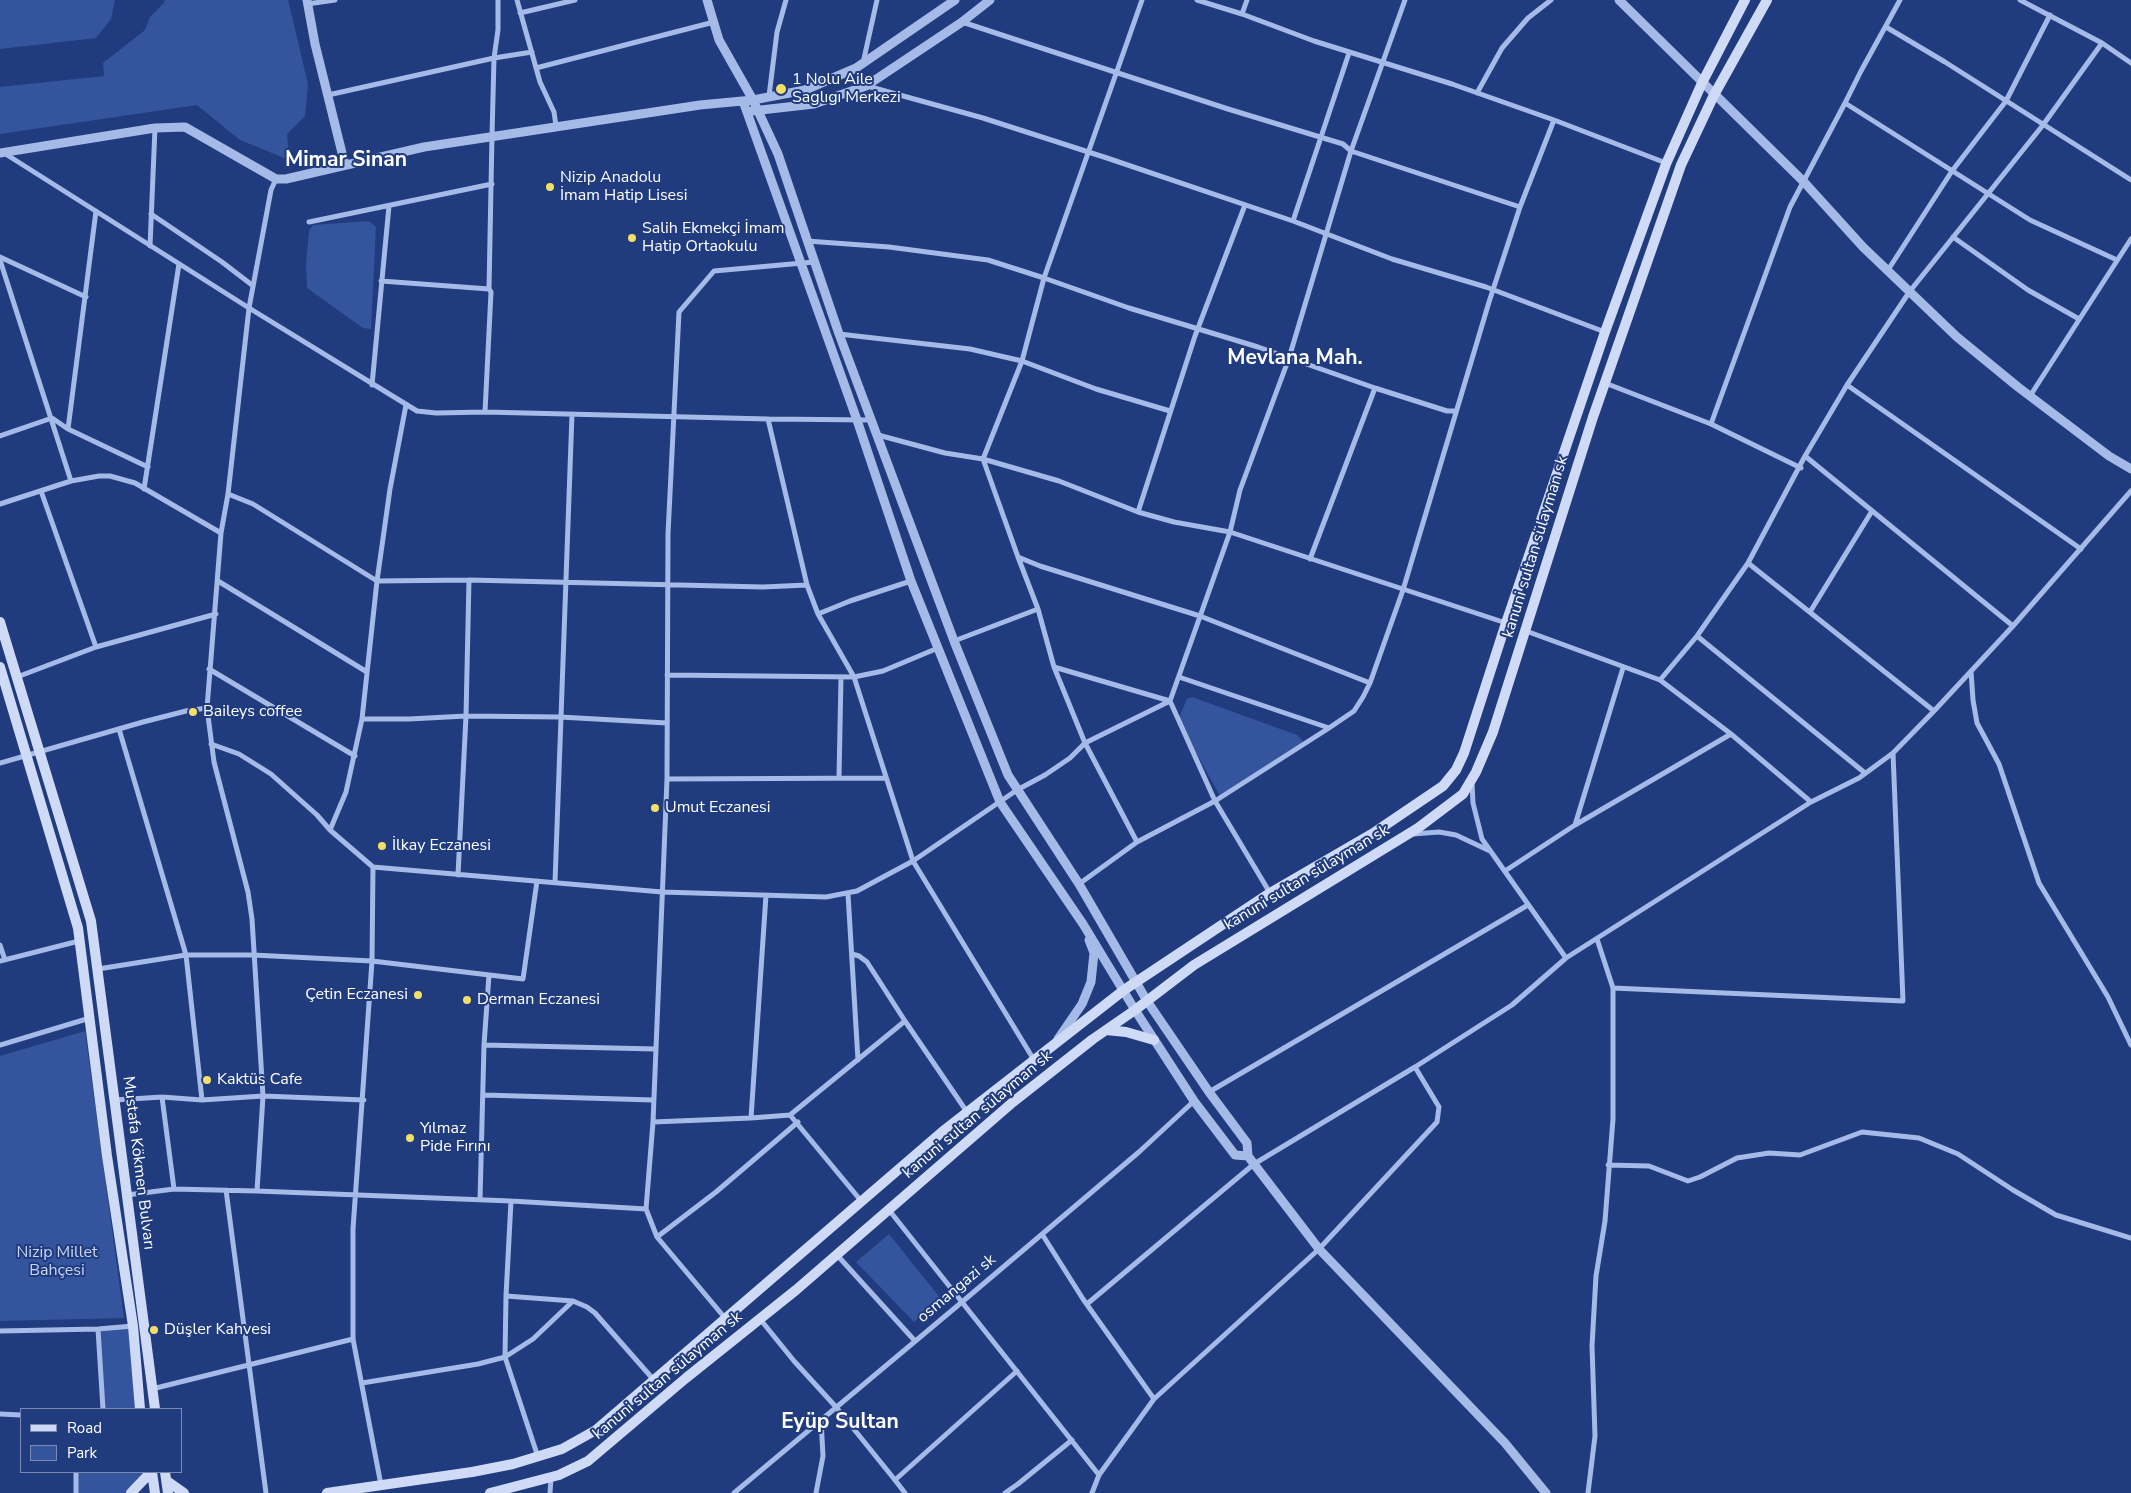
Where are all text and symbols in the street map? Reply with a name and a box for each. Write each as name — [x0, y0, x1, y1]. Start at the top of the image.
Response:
place label: 1 Nolu Aile Saglıgı Merkezi — [792, 70, 901, 108]
marker: 1 Nolu Aile Saglıgı Merkezi — [774, 82, 788, 96]
district label: Mimar Sinan — [285, 148, 407, 174]
place label: Nizip Anadolu İmam Hatip Lisesi — [560, 168, 688, 206]
marker: Nizip Anadolu İmam Hatip Lisesi — [544, 181, 556, 193]
place label: Salih Ekmekçi İmam Hatip Ortaokulu — [642, 219, 785, 257]
marker: Salih Ekmekçi İmam Hatip Ortaokulu — [626, 232, 638, 244]
district label: Mevlana Mah. — [1227, 346, 1363, 372]
street label: kanuni sultan sülayman sk — [1499, 454, 1573, 640]
place label: Baileys coffee — [203, 702, 302, 722]
marker: Baileys coffee — [187, 706, 199, 718]
place label: Umut Eczanesi — [665, 798, 771, 818]
marker: Umut Eczanesi — [649, 802, 661, 814]
street label: kanuni sultan sülayman sk — [1221, 821, 1393, 935]
place label: İlkay Eczanesi — [392, 836, 491, 856]
marker: İlkay Eczanesi — [376, 840, 388, 852]
place label: Çetin Eczanesi — [305, 985, 408, 1005]
marker: Çetin Eczanesi — [412, 989, 424, 1001]
place label: Derman Eczanesi — [477, 990, 600, 1010]
marker: Derman Eczanesi — [461, 994, 473, 1006]
street label: kanuni sultan sülayman sk — [899, 1047, 1057, 1183]
place label: Kaktüs Cafe — [217, 1070, 302, 1090]
marker: Kaktüs Cafe — [201, 1074, 213, 1086]
street label: Mustafa Kökmen Bulvarı — [118, 1075, 158, 1251]
place label: Yılmaz Pide Fırını — [420, 1119, 490, 1157]
marker: Yılmaz Pide Fırını — [404, 1132, 416, 1144]
park label: Nizip Millet Bahçesi — [16, 1243, 98, 1281]
street label: osmangazi sk — [914, 1251, 1000, 1327]
street label: kanuni sultan sülayman sk — [589, 1308, 747, 1444]
place label: Düşler Kahvesi — [164, 1320, 271, 1340]
marker: Düşler Kahvesi — [148, 1324, 160, 1336]
legend — [20, 1408, 182, 1473]
district label: Eyüp Sultan — [781, 1410, 899, 1436]
text: Road — [67, 1418, 102, 1438]
text: Park — [67, 1443, 97, 1463]

